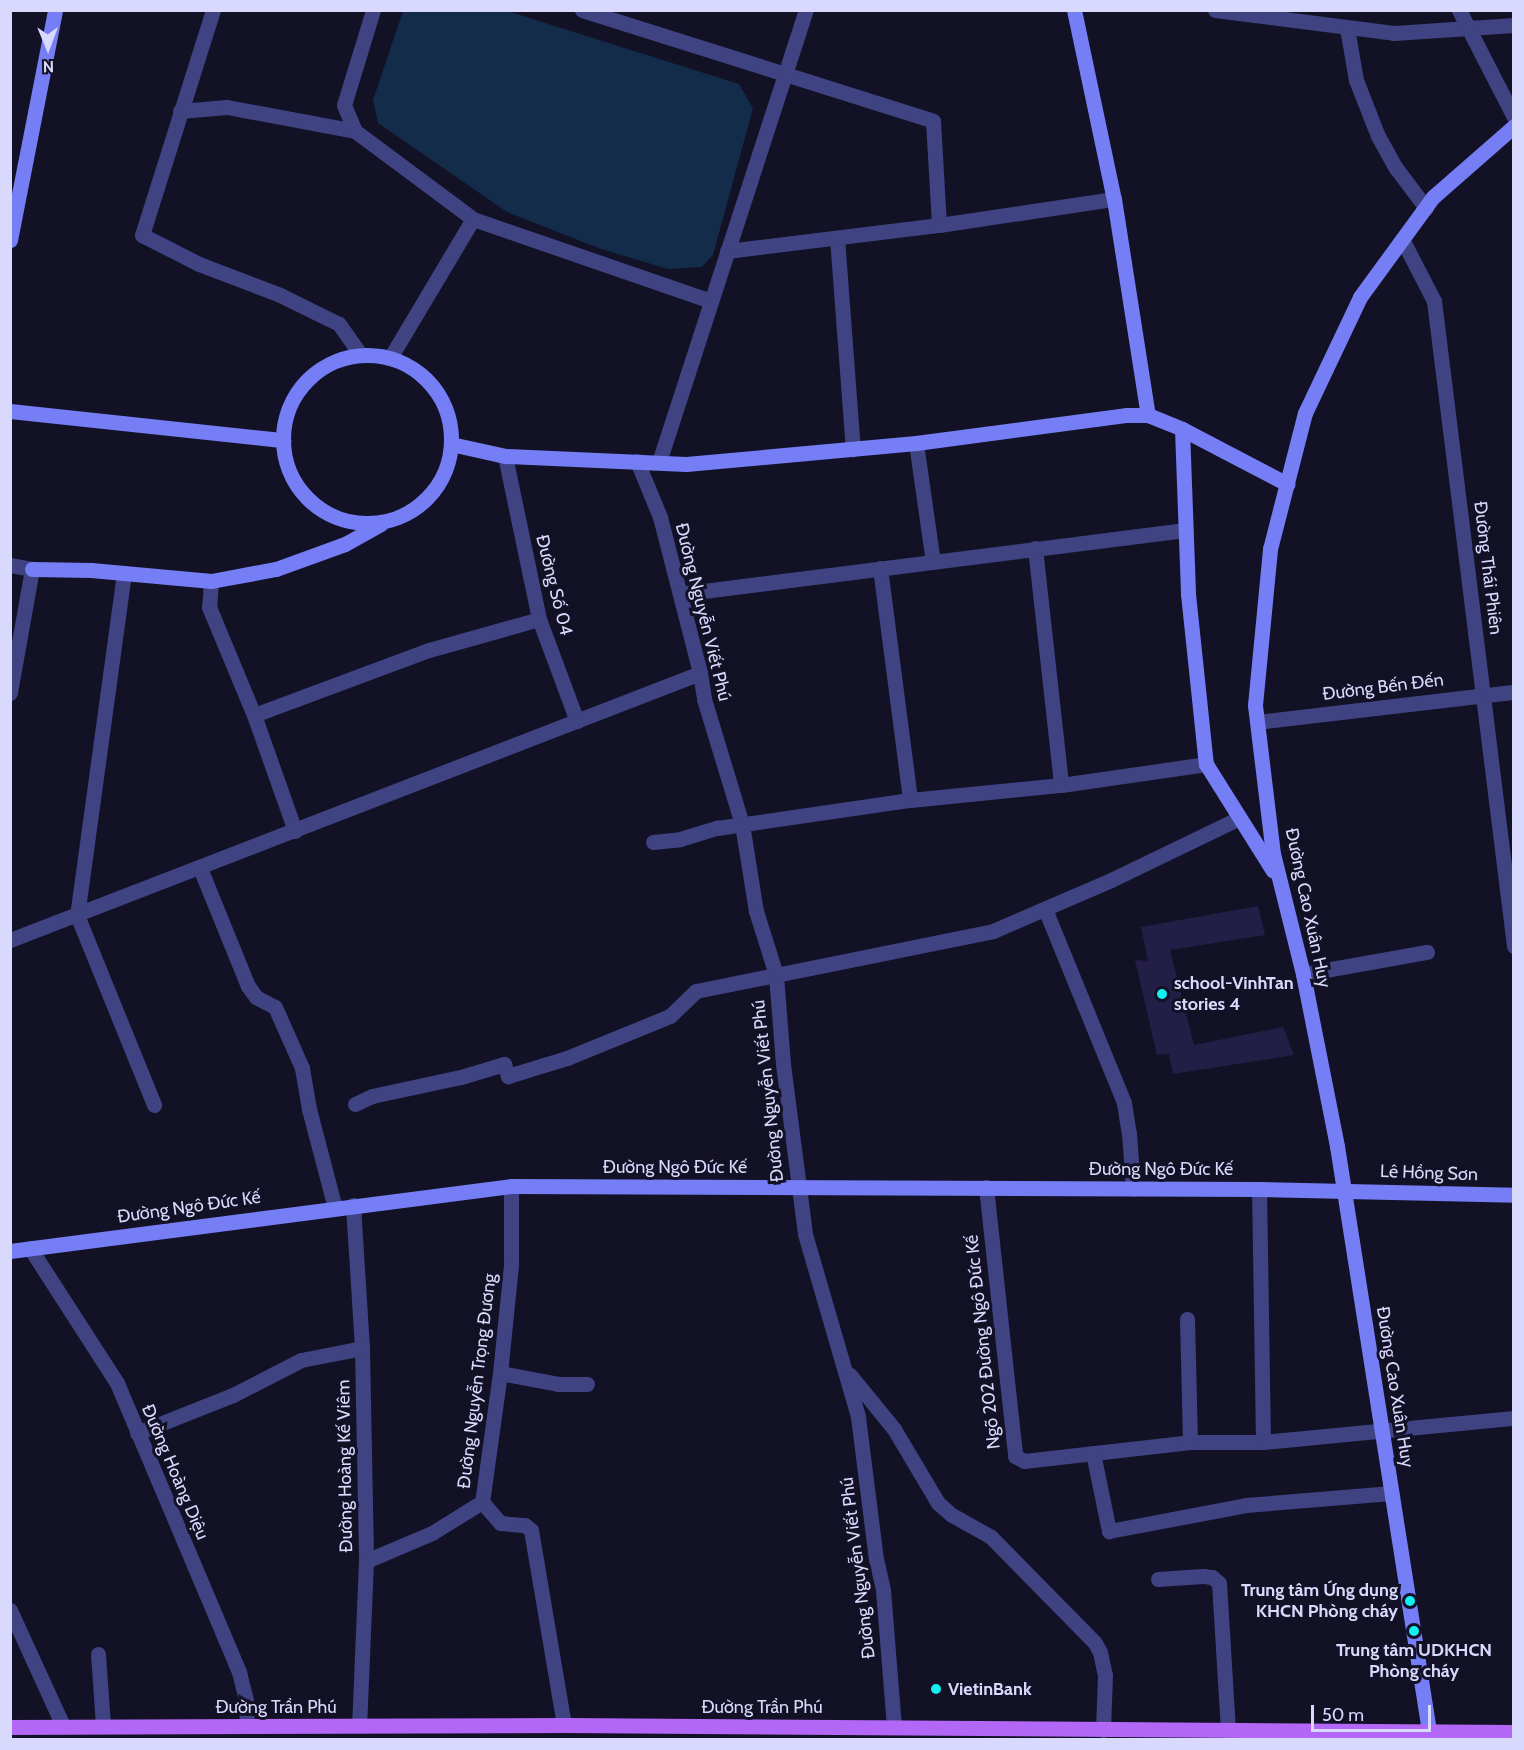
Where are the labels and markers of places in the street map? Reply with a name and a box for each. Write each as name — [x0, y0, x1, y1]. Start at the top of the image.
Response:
place label: school-VinhTan stories 4 — [1174, 973, 1294, 1016]
marker: school-VinhTan stories 4 — [1155, 987, 1169, 1001]
place label: Trung tâm Ứng dụng KHCN Phòng cháy — [1241, 1580, 1398, 1622]
marker: Trung tâm Ứng dụng KHCN Phòng cháy — [1403, 1594, 1417, 1608]
marker: Trung tâm UDKHCN Phòng cháy — [1407, 1624, 1421, 1638]
place label: Trung tâm UDKHCN Phòng cháy — [1336, 1640, 1492, 1682]
place label: VietinBank — [948, 1678, 1032, 1700]
marker: VietinBank — [929, 1682, 943, 1696]

